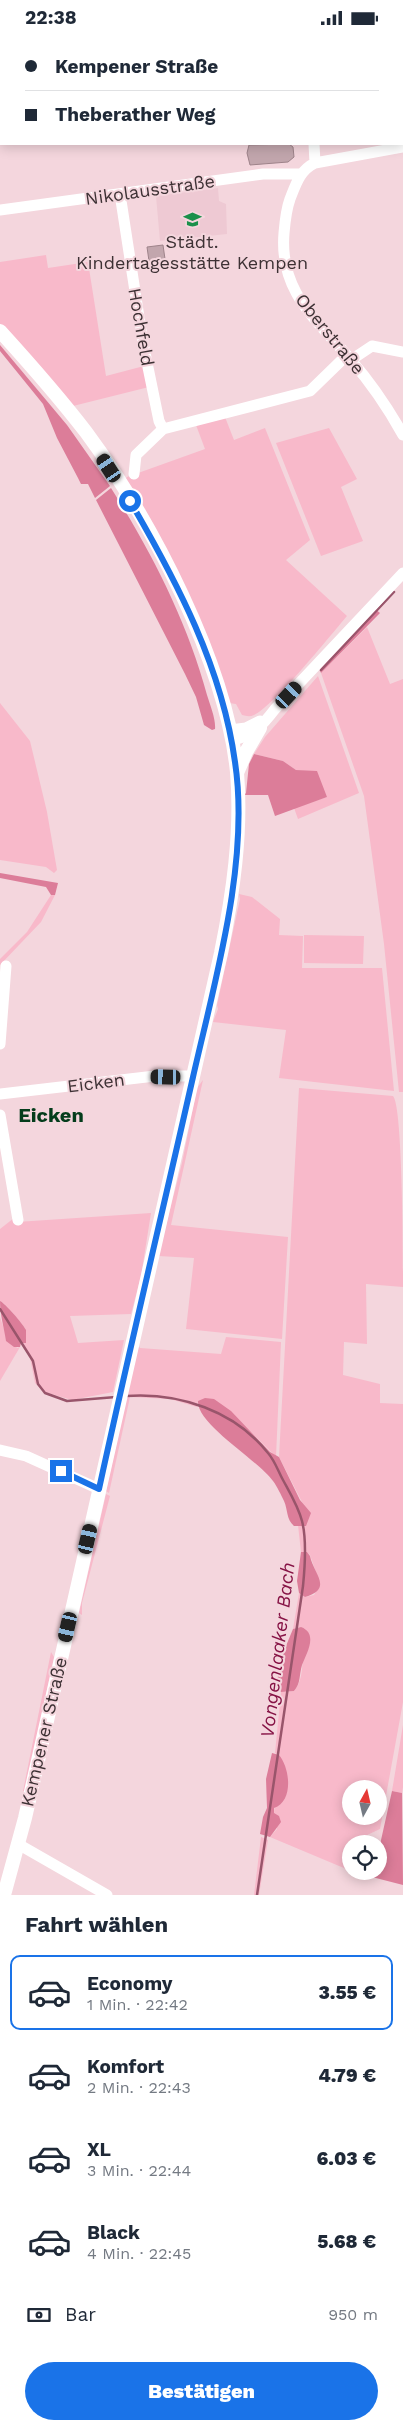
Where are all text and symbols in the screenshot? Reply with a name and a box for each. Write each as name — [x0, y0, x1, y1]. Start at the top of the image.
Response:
text: 22:38 — [25, 6, 77, 29]
text: Kempener Straße — [55, 55, 218, 78]
text: Theberather Weg — [55, 103, 216, 126]
street label: Nikolausstraße — [84, 170, 216, 209]
school or university icon: Städt. Kindertagesstätte Kempen — [182, 209, 202, 229]
place label: Städt. Kindertagesstätte Kempen — [76, 231, 308, 273]
street label: Hochfeld — [124, 286, 159, 368]
street label: Oberstraße — [291, 289, 369, 378]
car — [94, 451, 123, 485]
route start — [119, 490, 141, 512]
car — [273, 679, 304, 711]
street label: Eicken — [66, 1069, 126, 1096]
car — [150, 1069, 181, 1085]
district label: Eicken — [18, 1103, 84, 1127]
route end — [50, 1460, 72, 1482]
car — [77, 1523, 98, 1555]
water label: Vongenlaaker Bach — [255, 1561, 300, 1739]
car — [57, 1611, 78, 1643]
street label: Kempener Straße — [16, 1655, 71, 1809]
north arrow — [342, 1780, 388, 1825]
map controls — [342, 1780, 387, 1880]
button: locate — [342, 1835, 387, 1880]
text: Fahrt wählen — [25, 1912, 168, 1937]
icon: car — [27, 1970, 72, 2015]
text: Economy — [87, 1972, 172, 1995]
text: 3.55 € — [318, 1981, 376, 2004]
text: 1 Min. · 22:42 — [87, 1995, 188, 2014]
icon: car — [27, 2053, 72, 2098]
text: Komfort — [87, 2055, 164, 2078]
text: 4.79 € — [318, 2064, 376, 2087]
text: 2 Min. · 22:43 — [87, 2078, 191, 2097]
icon: car — [27, 2136, 72, 2181]
text: XL — [87, 2138, 111, 2161]
text: 6.03 € — [317, 2147, 376, 2170]
text: 3 Min. · 22:44 — [87, 2161, 191, 2180]
icon: car — [27, 2219, 72, 2264]
text: Black — [87, 2221, 140, 2244]
text: 5.68 € — [317, 2230, 376, 2253]
text: 4 Min. · 22:45 — [87, 2244, 191, 2263]
icon: cash — [25, 2301, 53, 2329]
text: Bar — [65, 2303, 96, 2326]
text: 950 m — [328, 2305, 378, 2324]
button: Bestätigen — [25, 2362, 378, 2420]

